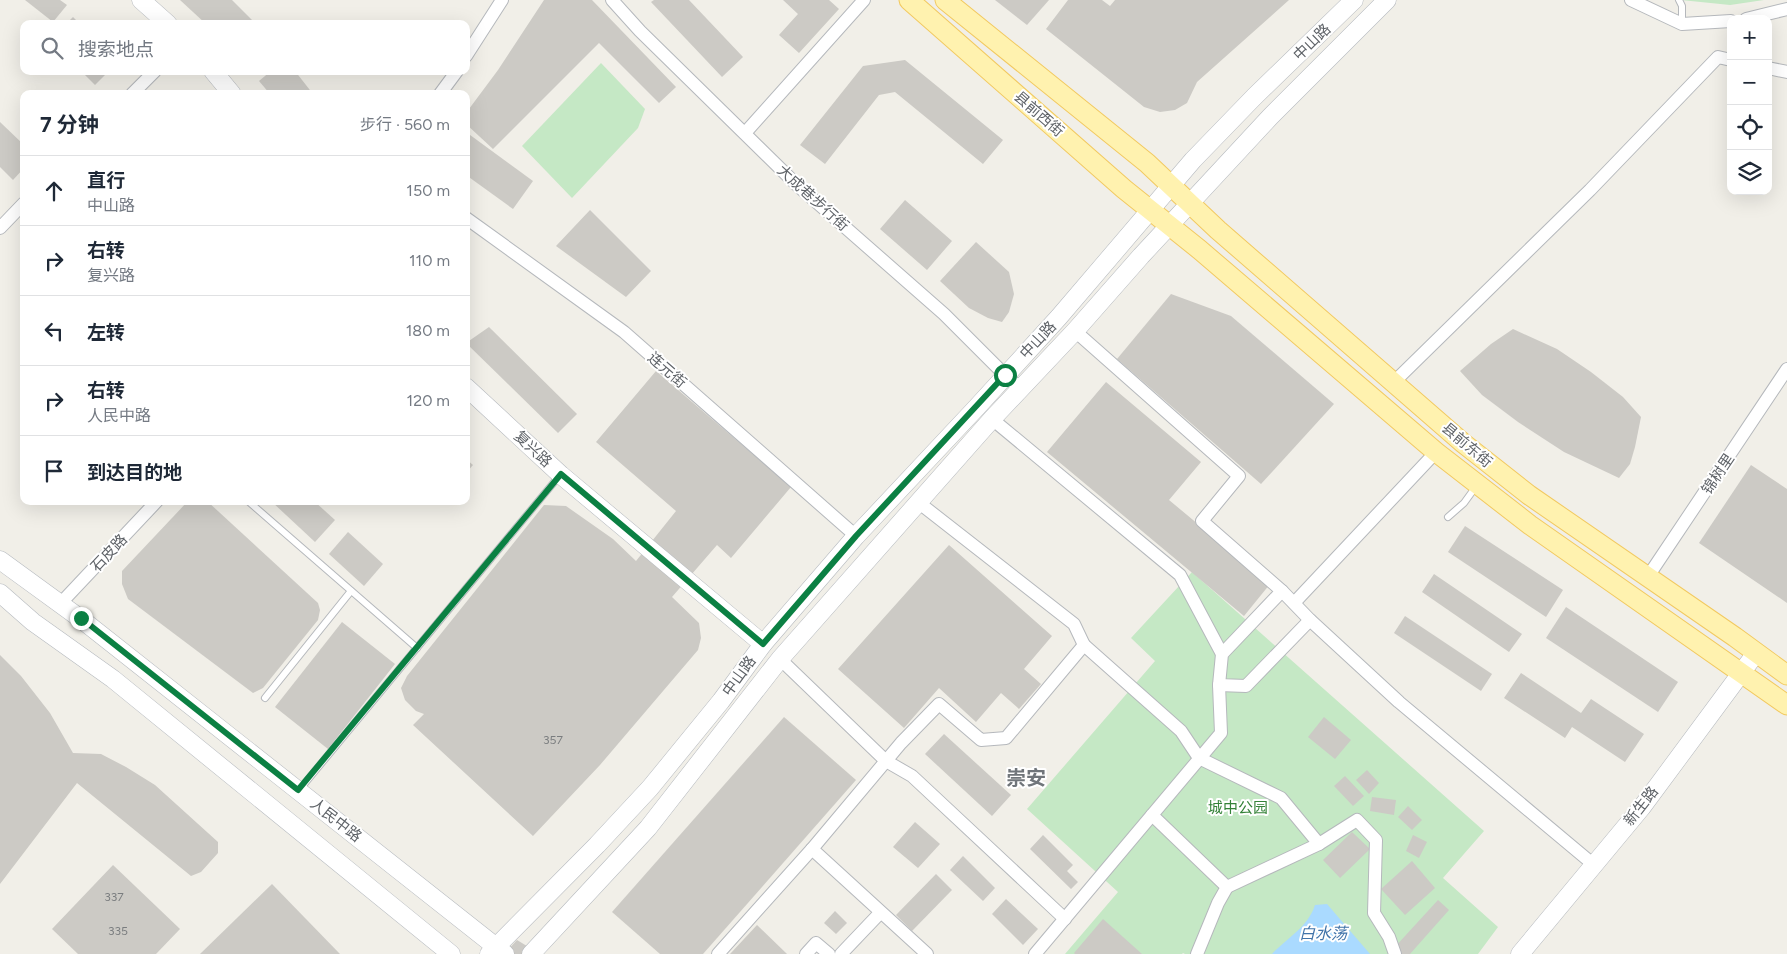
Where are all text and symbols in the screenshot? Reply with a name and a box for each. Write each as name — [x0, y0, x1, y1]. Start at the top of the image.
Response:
map controls — [1727, 15, 1772, 195]
button: + — [1727, 15, 1772, 60]
search box — [20, 20, 470, 75]
street label: 中山路 — [1290, 20, 1334, 64]
icon: search — [38, 34, 66, 62]
text: 搜索地点 — [78, 38, 154, 61]
button: − — [1727, 60, 1772, 105]
street label: 县前西街 — [1010, 88, 1068, 140]
button: locate — [1727, 105, 1772, 150]
text: 7 分钟 — [40, 112, 99, 137]
text: 步行 · 560 m — [360, 115, 450, 134]
button: layers — [1727, 150, 1772, 195]
street label: 大成巷步行街 — [774, 161, 852, 235]
text: 直行 — [87, 169, 125, 192]
icon: ahead — [40, 177, 68, 205]
text: 150 m — [406, 181, 450, 200]
text: 中山路 — [87, 196, 135, 215]
text: 右转 — [87, 239, 125, 262]
icon: right — [40, 247, 68, 275]
text: 110 m — [409, 251, 450, 270]
text: 复兴路 — [87, 266, 135, 285]
icon: left — [40, 317, 68, 345]
street label: 中山路 — [1016, 317, 1060, 363]
text: 左转 — [87, 321, 125, 344]
text: 180 m — [406, 321, 450, 340]
street label: 连元街 — [644, 348, 690, 392]
route start — [994, 364, 1017, 387]
text: 右转 — [87, 379, 125, 402]
icon: right — [40, 387, 68, 415]
text: 120 m — [407, 391, 450, 410]
text: 人民中路 — [87, 406, 151, 425]
street label: 县前东街 — [1438, 419, 1496, 471]
street label: 复兴路 — [510, 427, 556, 471]
street label: 锦树里 — [1698, 450, 1738, 498]
icon: arrive — [40, 457, 68, 485]
text: 到达目的地 — [87, 461, 182, 484]
street label: 石皮路 — [87, 530, 131, 576]
route end — [70, 607, 93, 630]
street label: 中山路 — [718, 653, 760, 699]
house number: 357 — [543, 733, 563, 747]
district label: 崇安 — [1006, 766, 1046, 790]
street label: 新生路 — [1620, 783, 1662, 829]
street label: 人民中路 — [307, 794, 365, 846]
park label: 城中公园 — [1208, 799, 1268, 817]
house number: 337 — [104, 890, 124, 904]
house number: 335 — [108, 924, 128, 938]
water label: 白水荡 — [1299, 924, 1350, 943]

